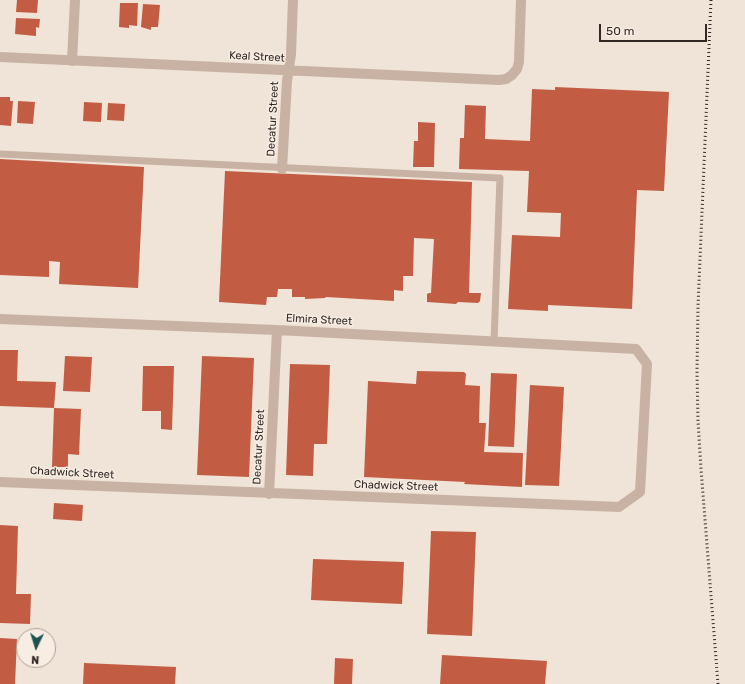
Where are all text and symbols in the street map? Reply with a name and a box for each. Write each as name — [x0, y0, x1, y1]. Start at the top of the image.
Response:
scale bar — [601, 16, 709, 42]
text: 50 m — [606, 24, 634, 38]
street label: Keal Street — [229, 49, 285, 65]
street label: Decatur Street — [264, 81, 282, 157]
street label: Elmira Street — [285, 312, 353, 328]
street label: Decatur Street — [250, 409, 268, 485]
street label: Chadwick Street — [30, 464, 114, 482]
street label: Chadwick Street — [354, 478, 438, 494]
north arrow — [16, 628, 56, 668]
text: N — [31, 653, 40, 666]

